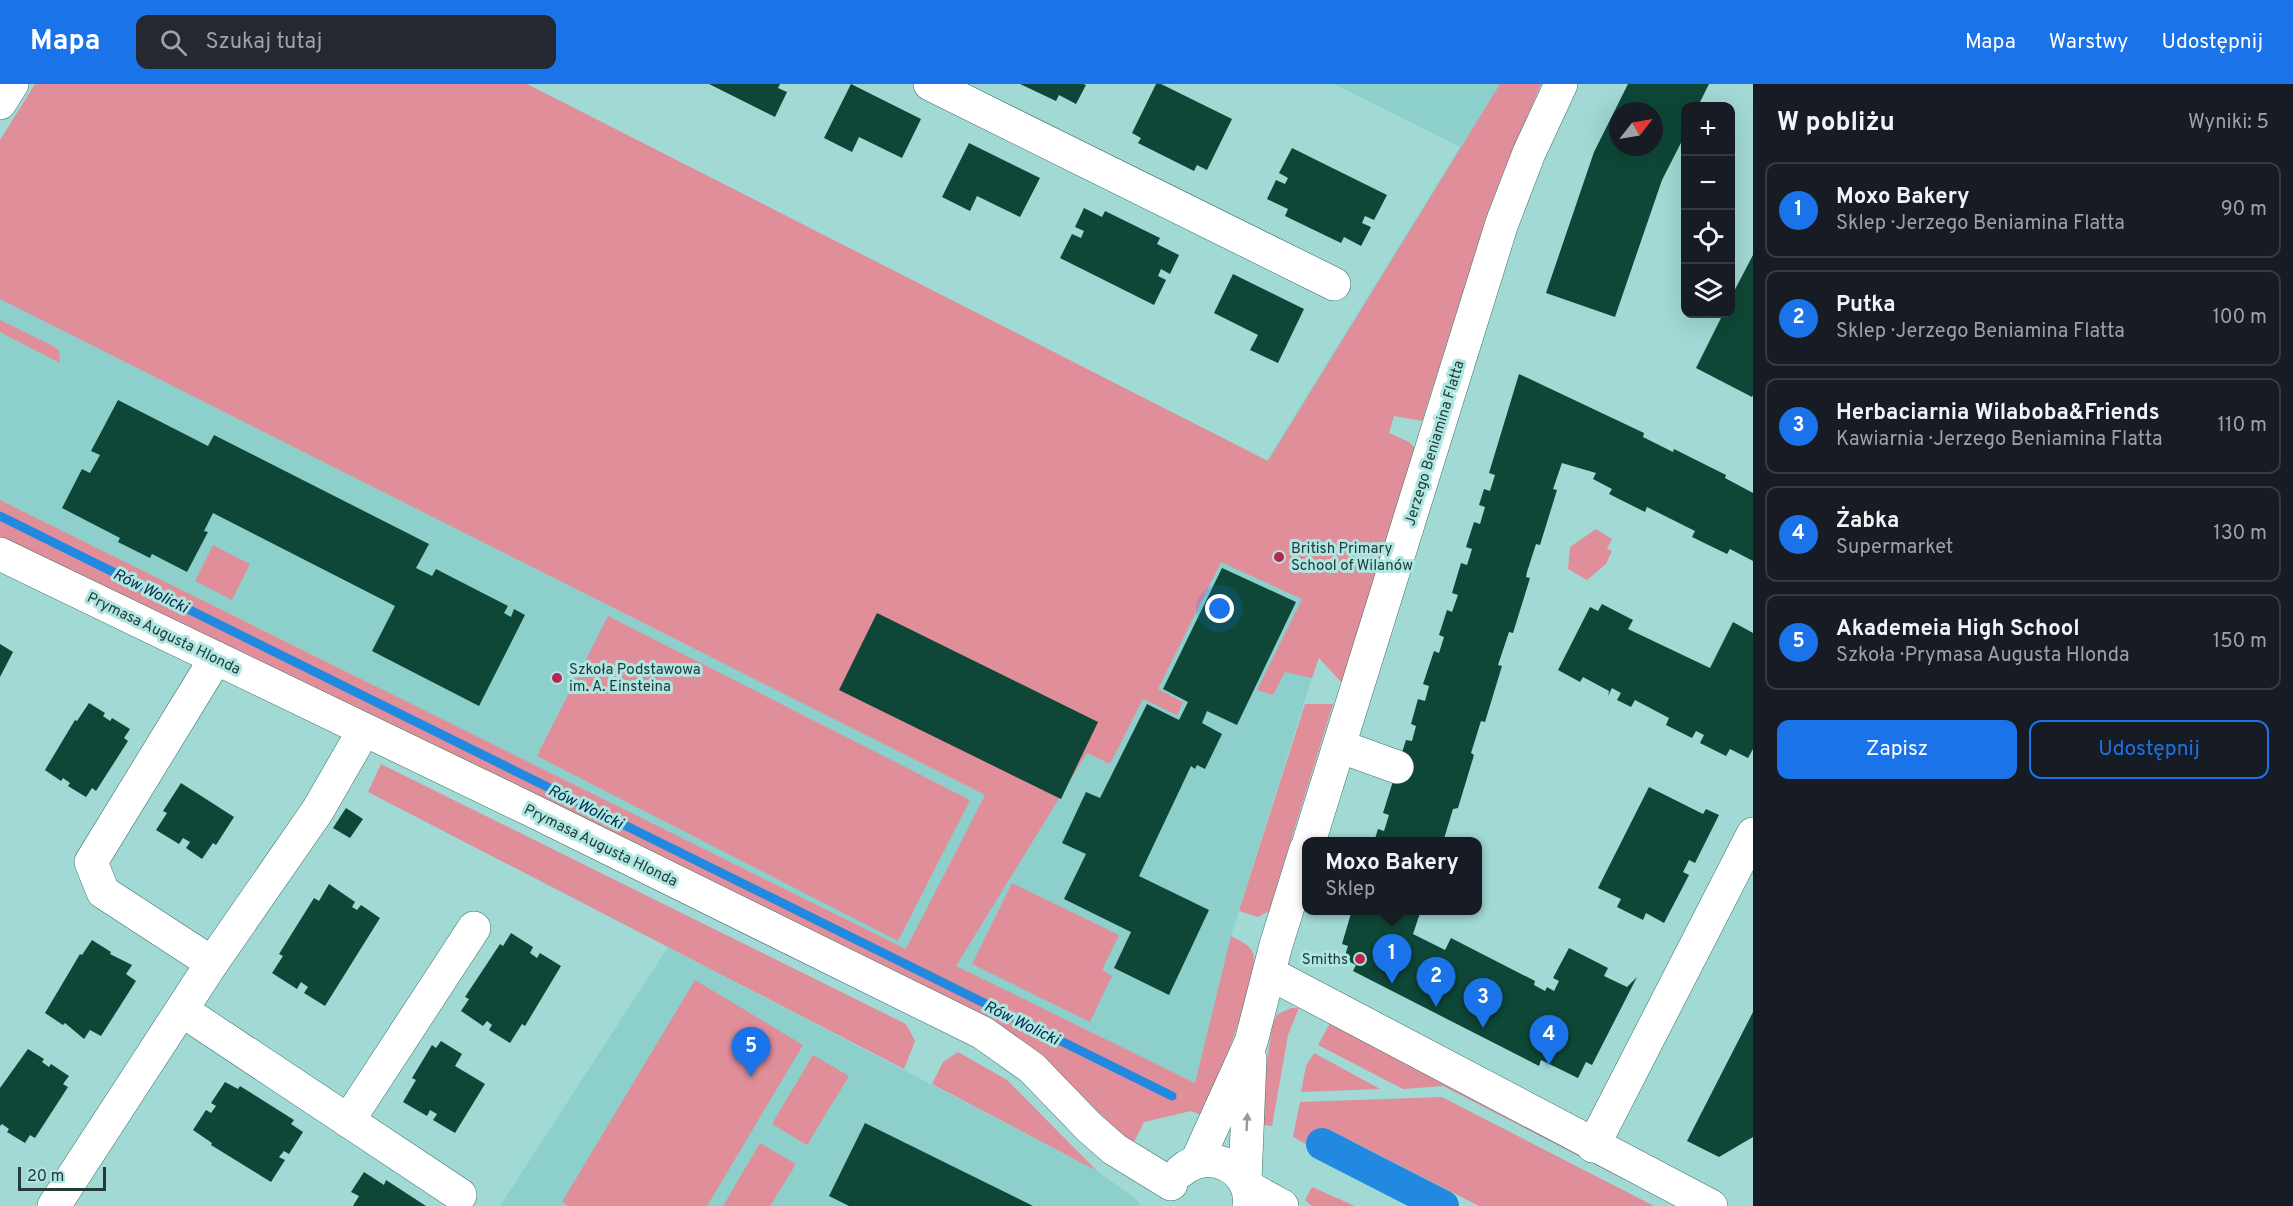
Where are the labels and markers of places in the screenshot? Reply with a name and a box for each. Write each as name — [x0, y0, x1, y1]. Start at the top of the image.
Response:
place label: British Primary School of Wilanów — [1291, 540, 1413, 576]
marker: British Primary School of Wilanów — [1272, 550, 1286, 564]
place label: Szkoła Podstawowa im. A. Einsteina — [569, 661, 701, 697]
marker: Szkoła Podstawowa im. A. Einsteina — [550, 671, 564, 685]
pin: 1 — [1372, 934, 1412, 984]
place label: Smiths — [1302, 951, 1348, 970]
marker: Smiths — [1353, 952, 1367, 966]
pin: 2 — [1416, 958, 1456, 1007]
pin: 3 — [1464, 978, 1502, 1028]
pin: 4 — [1530, 1016, 1568, 1065]
pin: 5 — [732, 1028, 771, 1077]

